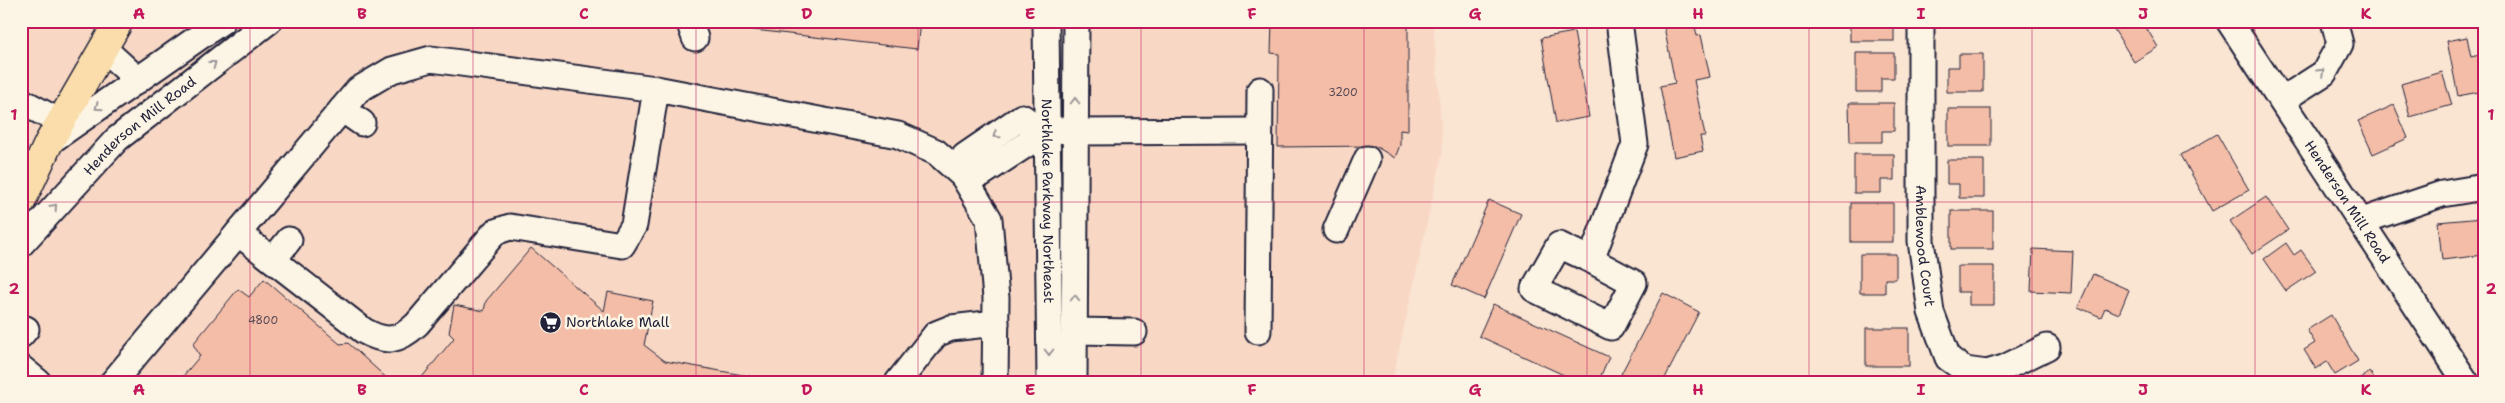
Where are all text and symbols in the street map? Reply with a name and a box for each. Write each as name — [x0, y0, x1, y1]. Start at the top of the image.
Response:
text: A — [133, 3, 145, 24]
text: B — [357, 3, 367, 24]
text: C — [579, 3, 589, 24]
text: D — [801, 3, 813, 24]
text: E — [1025, 3, 1035, 24]
text: F — [1247, 3, 1257, 24]
text: G — [1469, 3, 1482, 24]
text: H — [1692, 3, 1704, 24]
text: I — [1917, 3, 1926, 24]
text: J — [2138, 3, 2148, 24]
text: K — [2361, 3, 2372, 24]
one-way arrow — [207, 61, 216, 69]
one-way arrow — [2316, 69, 2325, 78]
street label: Henderson Mill Road — [79, 72, 199, 179]
house number: 3200 — [1328, 85, 1358, 100]
one-way arrow — [1070, 96, 1080, 104]
street label: Northlake Parkway Northeast — [1038, 99, 1058, 303]
one-way arrow — [95, 101, 104, 110]
text: 1 — [10, 104, 18, 125]
text: 1 — [2487, 104, 2495, 125]
one-way arrow — [992, 129, 1002, 138]
street label: Henderson Mill Road — [2301, 137, 2394, 266]
street label: Amblewood Court — [1912, 185, 1939, 308]
one-way arrow — [48, 204, 57, 213]
text: 2 — [8, 278, 20, 299]
text: 2 — [2485, 278, 2497, 299]
one-way arrow — [1070, 294, 1080, 302]
supermarket icon: Northlake Mall — [538, 310, 562, 334]
house number: 4800 — [248, 313, 278, 328]
place label: Northlake Mall — [566, 313, 670, 331]
one-way arrow — [1044, 348, 1054, 356]
text: A — [133, 379, 145, 400]
text: B — [357, 379, 367, 400]
text: C — [579, 379, 589, 400]
text: D — [801, 379, 813, 400]
text: E — [1025, 379, 1035, 400]
text: F — [1247, 379, 1257, 400]
text: G — [1469, 379, 1482, 400]
text: H — [1692, 379, 1704, 400]
text: I — [1917, 379, 1926, 400]
text: J — [2138, 379, 2148, 400]
text: K — [2361, 379, 2372, 400]

